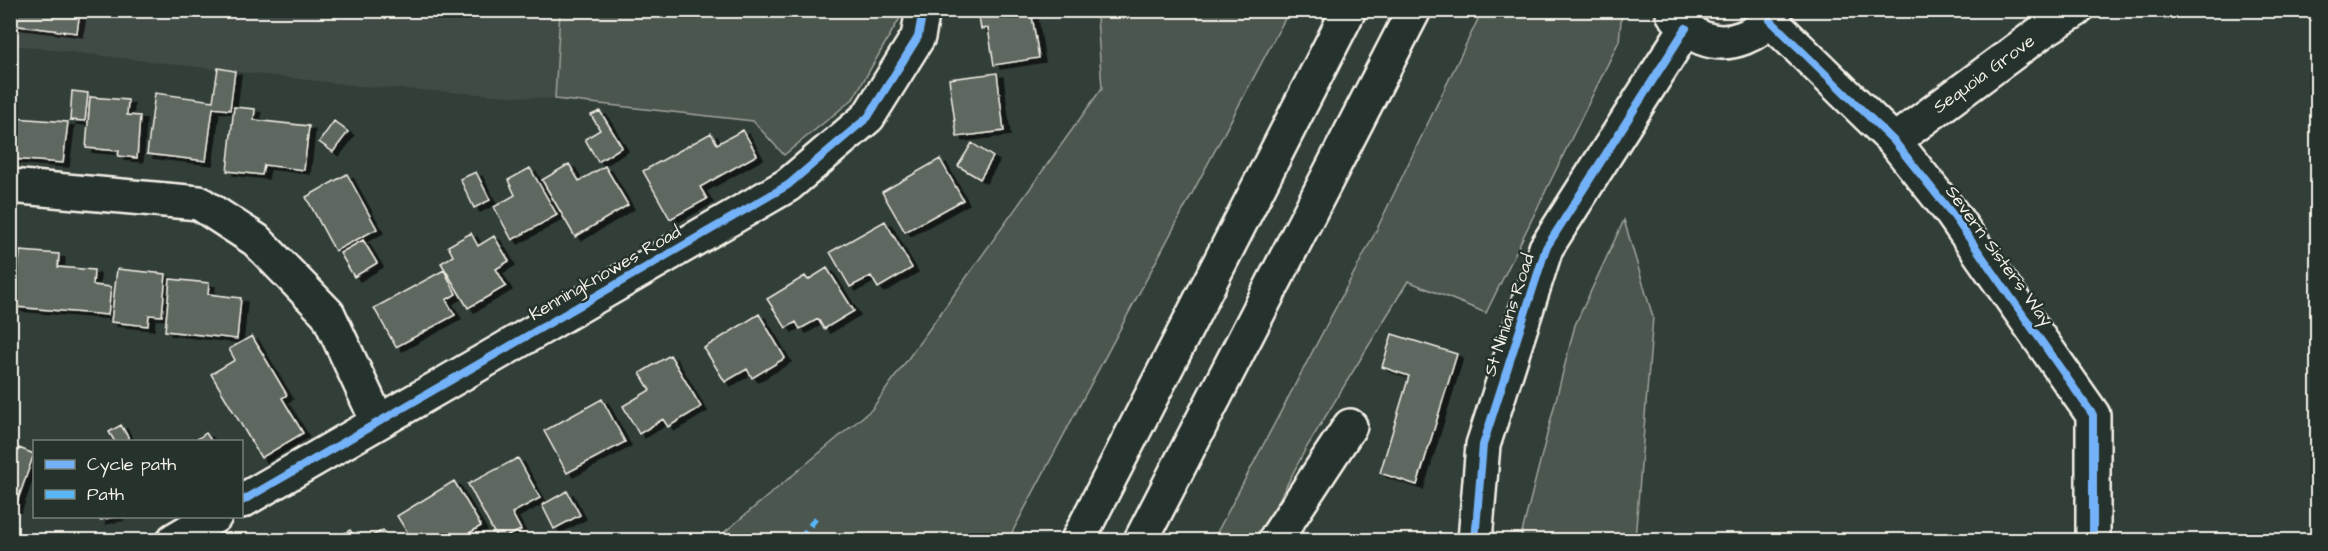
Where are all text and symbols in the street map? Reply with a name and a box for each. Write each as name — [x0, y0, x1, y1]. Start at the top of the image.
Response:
street label: Sequoia Grove — [1928, 28, 2040, 120]
street label: Severn Sisters Way — [1938, 180, 2059, 332]
street label: Kenningknowes Road — [524, 219, 686, 328]
street label: St Ninians Road — [1477, 250, 1541, 380]
legend — [33, 440, 243, 518]
text: Cycle path — [87, 452, 176, 478]
text: Path — [87, 482, 124, 507]

